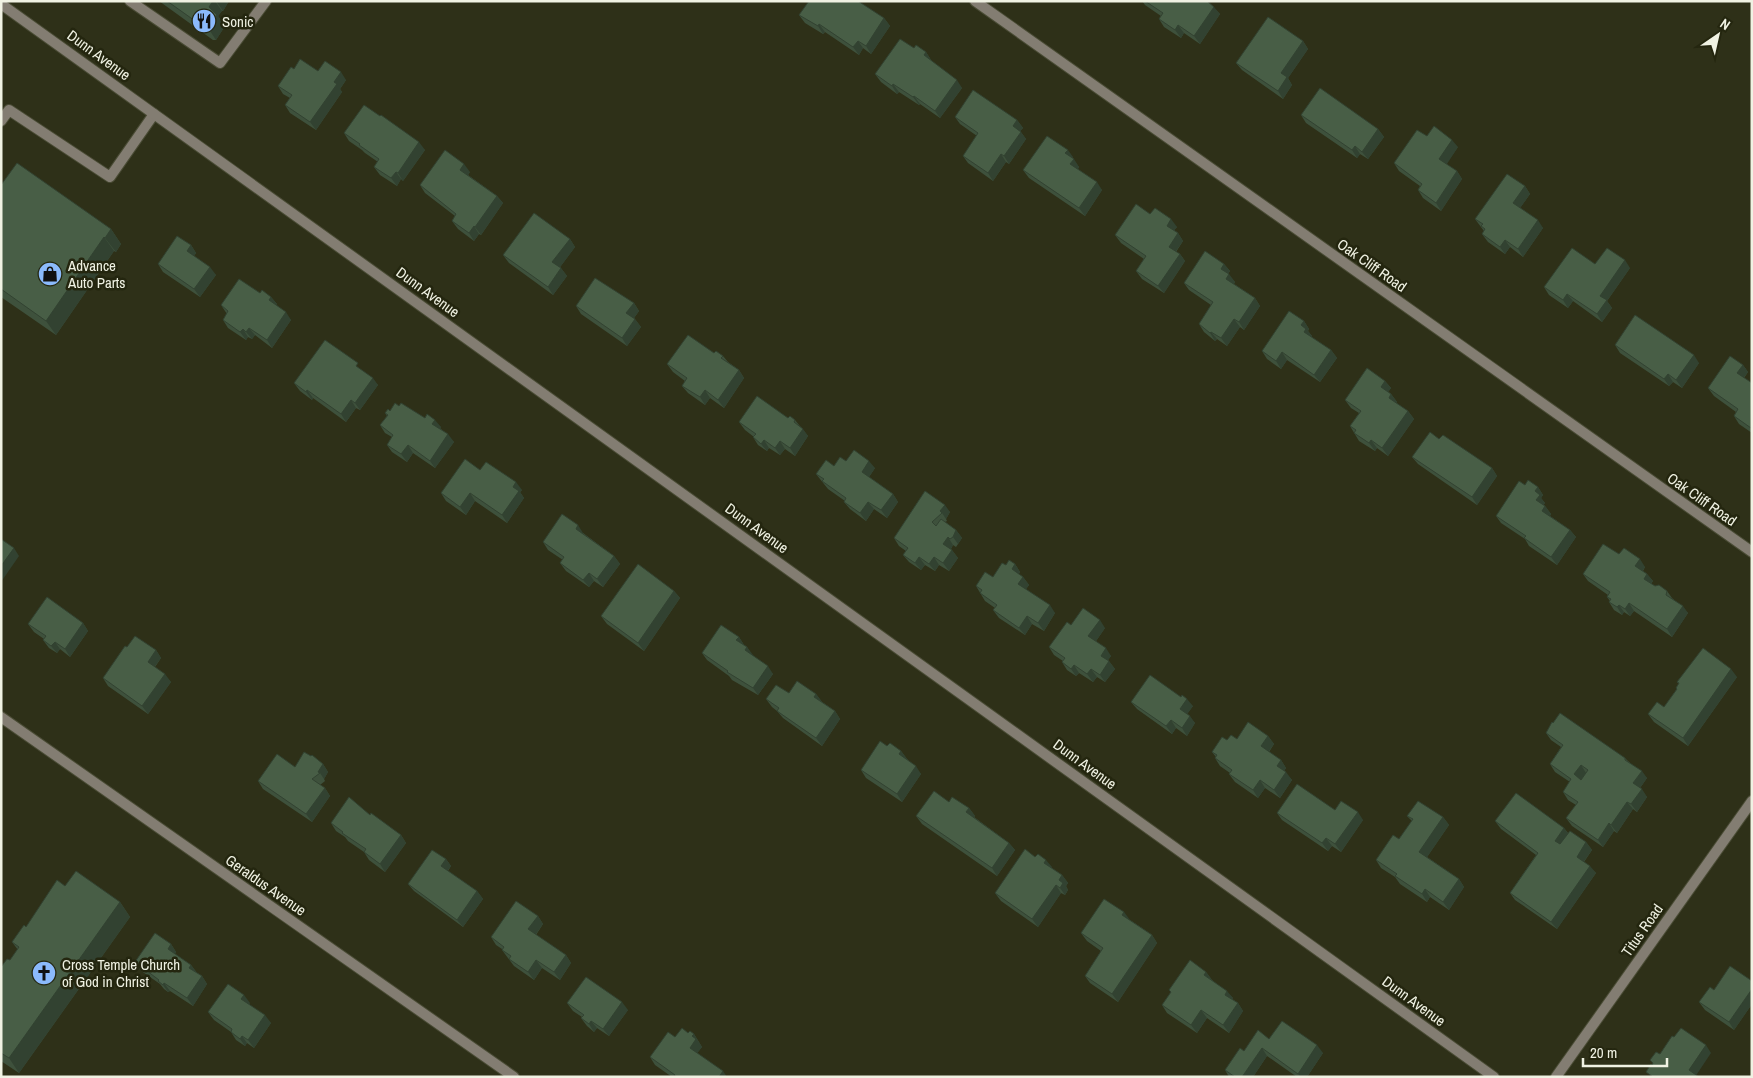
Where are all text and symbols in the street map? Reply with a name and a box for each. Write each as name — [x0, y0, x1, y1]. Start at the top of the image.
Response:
restaurant icon: Sonic — [191, 8, 217, 34]
north arrow — [1693, 10, 1743, 60]
place label: Sonic — [222, 11, 253, 32]
text: N — [1717, 14, 1734, 34]
street label: Dunn Avenue — [63, 25, 135, 85]
street label: Oak Cliff Road — [1333, 233, 1411, 297]
place label: Advance Auto Parts — [67, 255, 125, 293]
shop icon: Advance Auto Parts — [37, 261, 63, 287]
street label: Dunn Avenue — [392, 262, 464, 322]
street label: Oak Cliff Road — [1663, 467, 1741, 531]
street label: Dunn Avenue — [721, 498, 793, 558]
street label: Dunn Avenue — [1049, 734, 1121, 794]
street label: Geraldus Avenue — [221, 849, 311, 921]
street label: Titus Road — [1616, 899, 1668, 961]
place label: Cross Temple Church of God in Christ — [62, 954, 180, 992]
church icon: Cross Temple Church of God in Christ — [31, 960, 57, 986]
street label: Dunn Avenue — [1378, 971, 1450, 1031]
scale bar — [1583, 1036, 1667, 1068]
text: 20 m — [1590, 1042, 1617, 1063]

